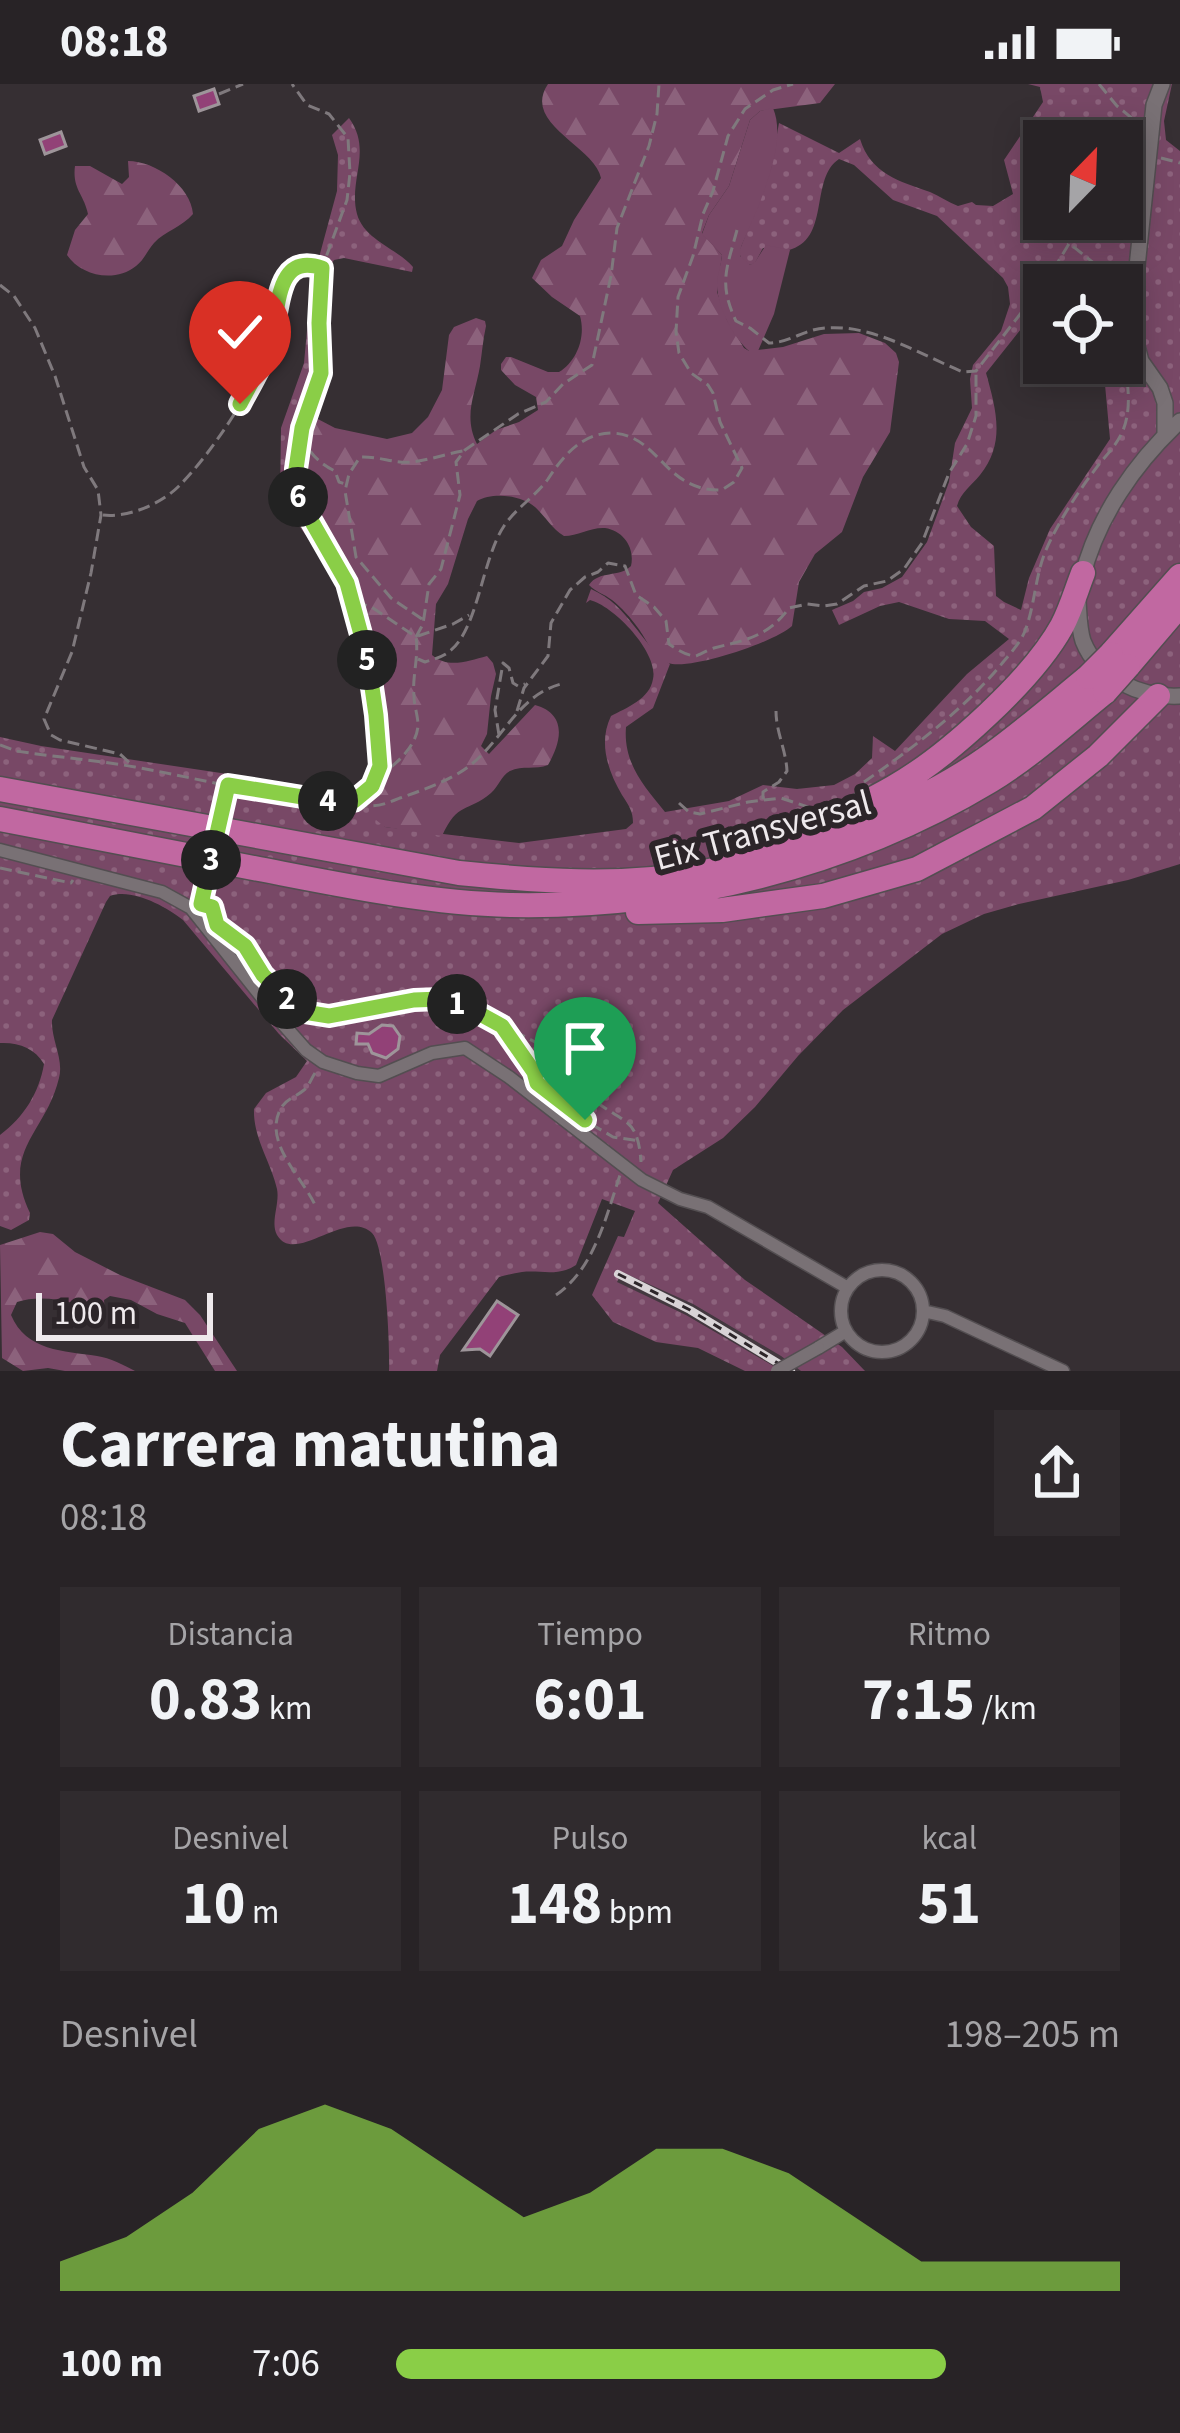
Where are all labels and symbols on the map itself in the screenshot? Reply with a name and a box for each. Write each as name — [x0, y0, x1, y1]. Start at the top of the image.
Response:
north arrow — [1023, 120, 1143, 240]
pin — [189, 281, 291, 404]
pin: 6 — [268, 467, 328, 527]
pin: 5 — [337, 630, 397, 690]
pin: 4 — [298, 771, 358, 831]
street label: Eix Transversal — [648, 777, 876, 884]
pin: 3 — [181, 830, 241, 890]
pin: 2 — [257, 969, 317, 1029]
pin: 1 — [427, 974, 487, 1034]
pin — [534, 997, 636, 1120]
scale bar — [36, 1287, 213, 1340]

